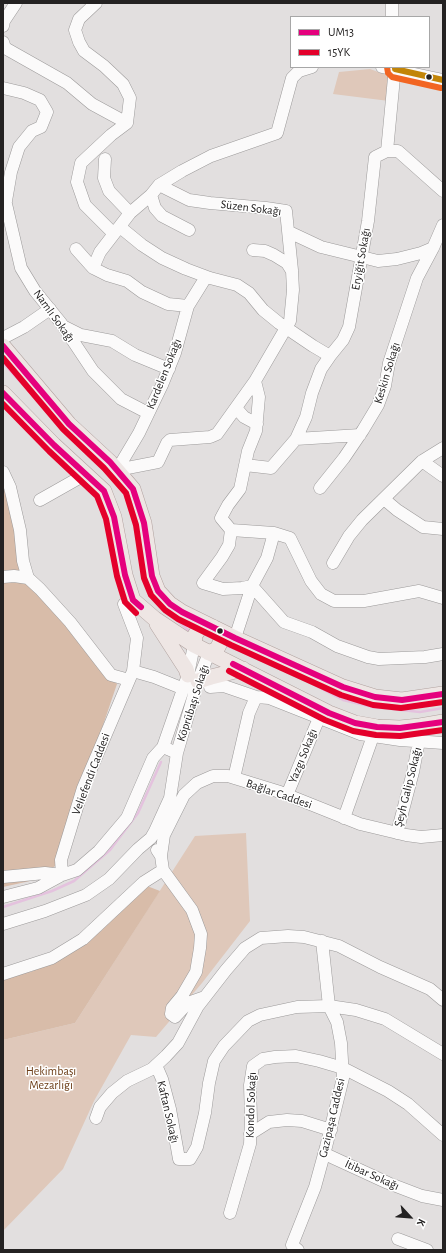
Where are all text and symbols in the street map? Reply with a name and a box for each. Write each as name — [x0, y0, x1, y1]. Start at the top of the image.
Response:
legend — [290, 16, 430, 68]
text: UM13 — [328, 26, 354, 38]
text: 15YK — [328, 46, 350, 58]
unlabelled marker — [424, 72, 434, 82]
street label: Süzen Sokağı — [220, 197, 282, 219]
street label: Eryiğit Sokağı — [348, 227, 374, 291]
street label: Namlı Sokağı — [30, 287, 78, 345]
street label: Kardelen Sokağı — [143, 337, 185, 411]
street label: Keskin Sokağı — [371, 340, 403, 406]
unlabelled marker — [215, 626, 225, 636]
street label: Köprübaşı Sokağı — [174, 663, 212, 743]
street label: Yazgı Sokağı — [286, 727, 320, 785]
street label: Veliefendi Caddesi — [69, 731, 113, 817]
street label: Şeyh Galip Sokağı — [391, 746, 425, 828]
street label: Bağlar Caddesi — [244, 776, 314, 812]
park label: Hekimbaşı Mezarlığı — [26, 1064, 76, 1092]
street label: Kondol Sokağı — [243, 1072, 259, 1138]
street label: Gazipaşa Caddesi — [316, 1077, 348, 1159]
street label: Kaftan Sokağı — [154, 1079, 182, 1145]
street label: İtibar Sokağı — [343, 1157, 401, 1193]
north arrow — [390, 1197, 430, 1237]
text: K — [415, 1217, 428, 1228]

